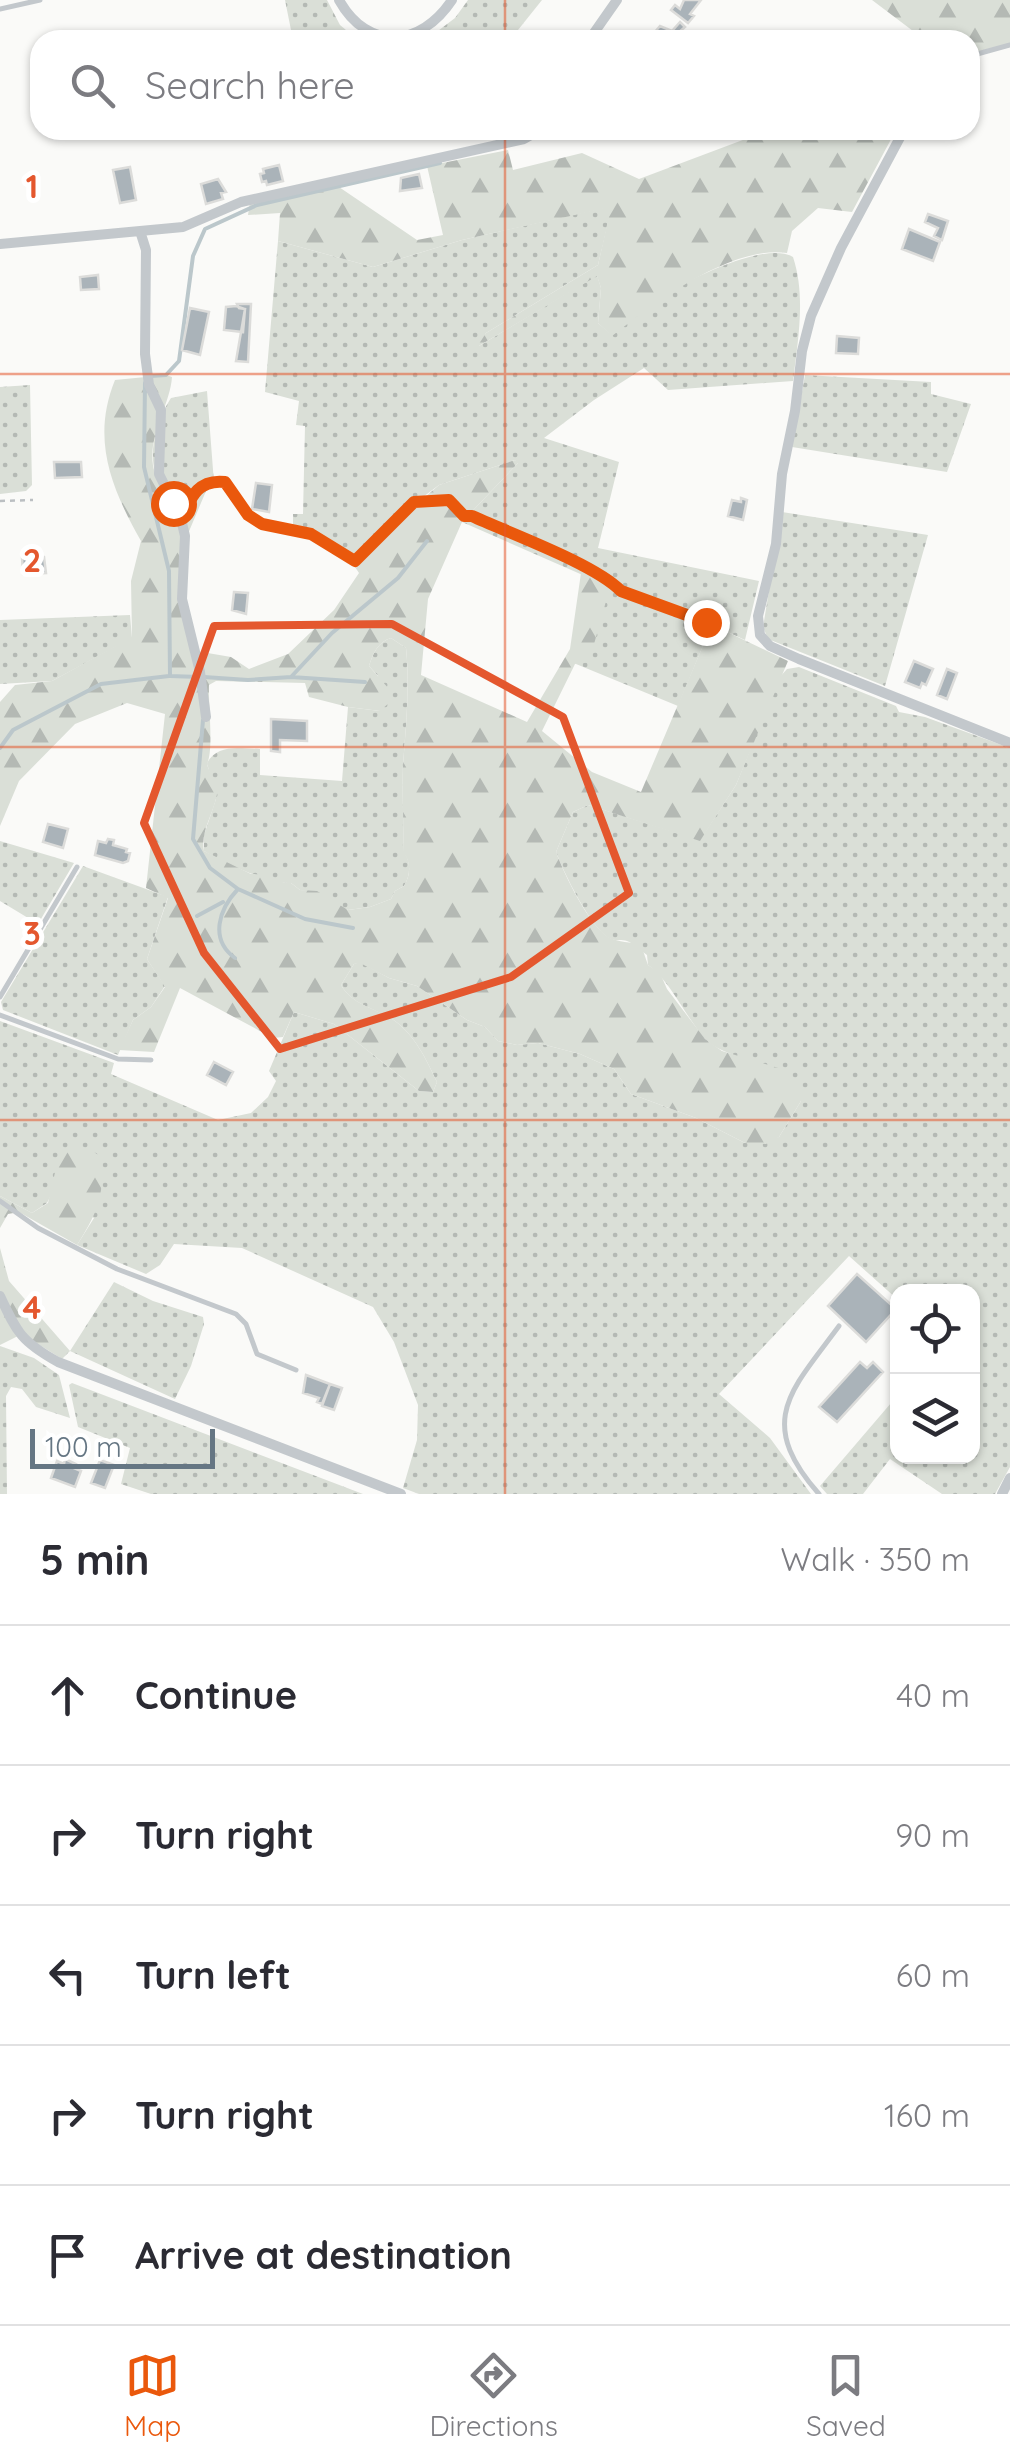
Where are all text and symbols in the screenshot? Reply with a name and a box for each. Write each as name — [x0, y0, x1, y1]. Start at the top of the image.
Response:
search box — [30, 30, 980, 140]
icon: search — [65, 58, 120, 113]
text: Search here — [145, 61, 355, 109]
text: 1 — [26, 166, 38, 206]
route start — [151, 481, 197, 527]
text: 2 — [23, 540, 41, 580]
route end — [684, 600, 730, 646]
text: 3 — [23, 913, 41, 953]
map controls — [890, 1284, 980, 1464]
button: locate — [890, 1284, 980, 1374]
text: 4 — [23, 1287, 42, 1327]
button: layers — [890, 1374, 980, 1464]
scale bar — [30, 1424, 215, 1468]
text: 100 m — [45, 1429, 122, 1464]
text: 5 min — [40, 1533, 150, 1586]
text: Walk · 350 m — [781, 1539, 970, 1579]
icon: ahead — [40, 1668, 95, 1723]
text: Continue — [135, 1671, 297, 1719]
text: 40 m — [896, 1675, 970, 1715]
icon: right — [40, 1808, 95, 1863]
text: Turn right — [135, 1811, 314, 1859]
text: 90 m — [895, 1815, 970, 1855]
icon: left — [40, 1948, 95, 2003]
text: Turn left — [135, 1951, 291, 1999]
text: 60 m — [896, 1955, 970, 1995]
icon: right — [40, 2088, 95, 2143]
text: Turn right — [135, 2091, 314, 2139]
text: 160 m — [884, 2095, 970, 2135]
icon: arrive — [40, 2228, 95, 2283]
text: Arrive at destination — [135, 2231, 512, 2279]
tab: Map — [124, 2348, 181, 2443]
tab: Directions — [429, 2348, 558, 2443]
tab: Saved — [806, 2348, 886, 2443]

